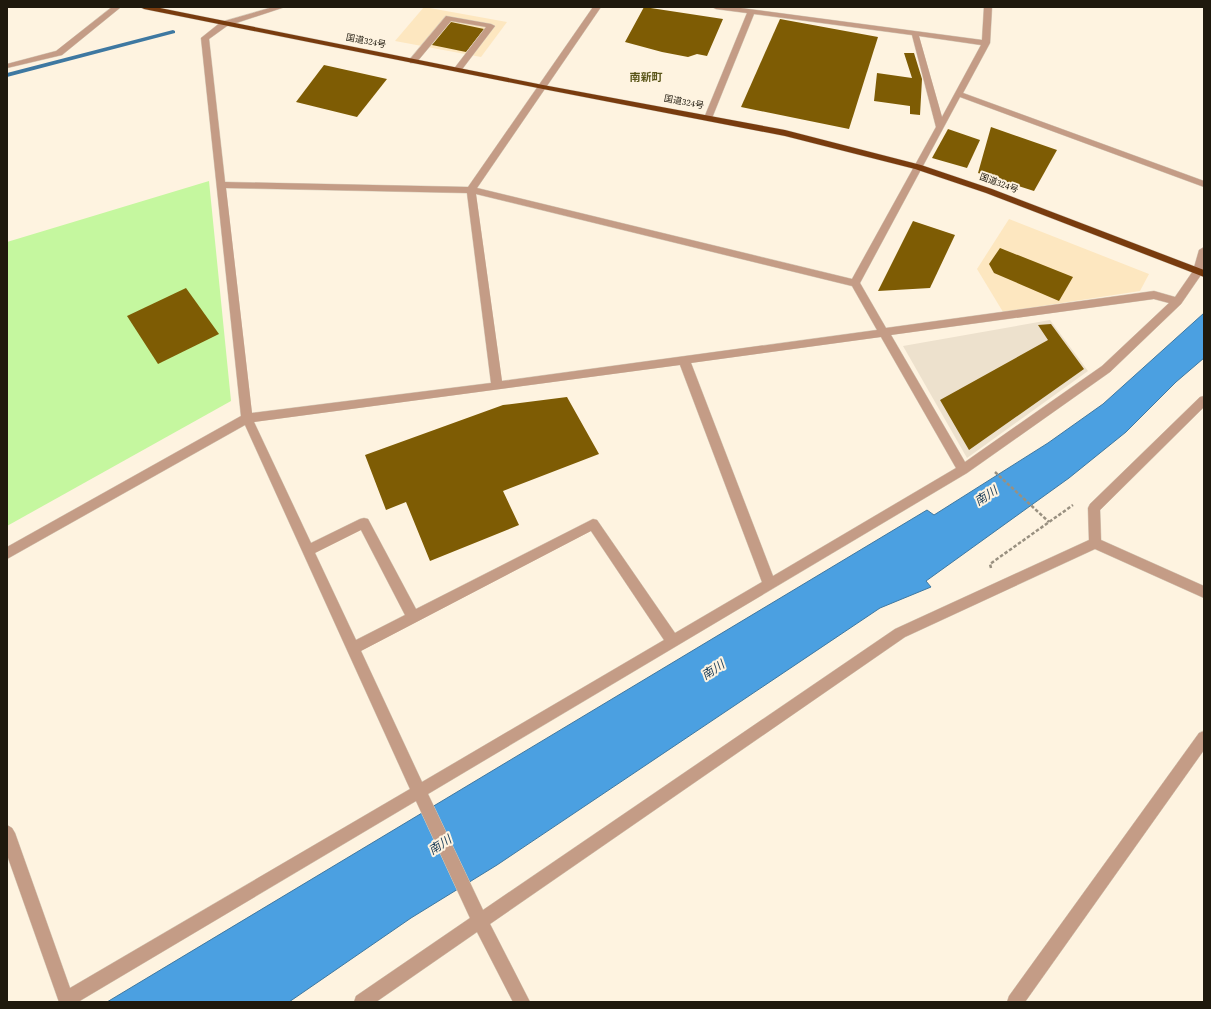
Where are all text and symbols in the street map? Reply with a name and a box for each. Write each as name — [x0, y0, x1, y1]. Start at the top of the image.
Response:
street label: 国道324号 — [345, 31, 387, 51]
district label: 南新町 — [630, 70, 663, 85]
street label: 国道324号 — [663, 92, 705, 112]
street label: 国道324号 — [978, 170, 1020, 196]
water label: 南川 — [972, 482, 1002, 509]
water label: 南川 — [699, 656, 729, 683]
water label: 南川 — [426, 831, 456, 858]

